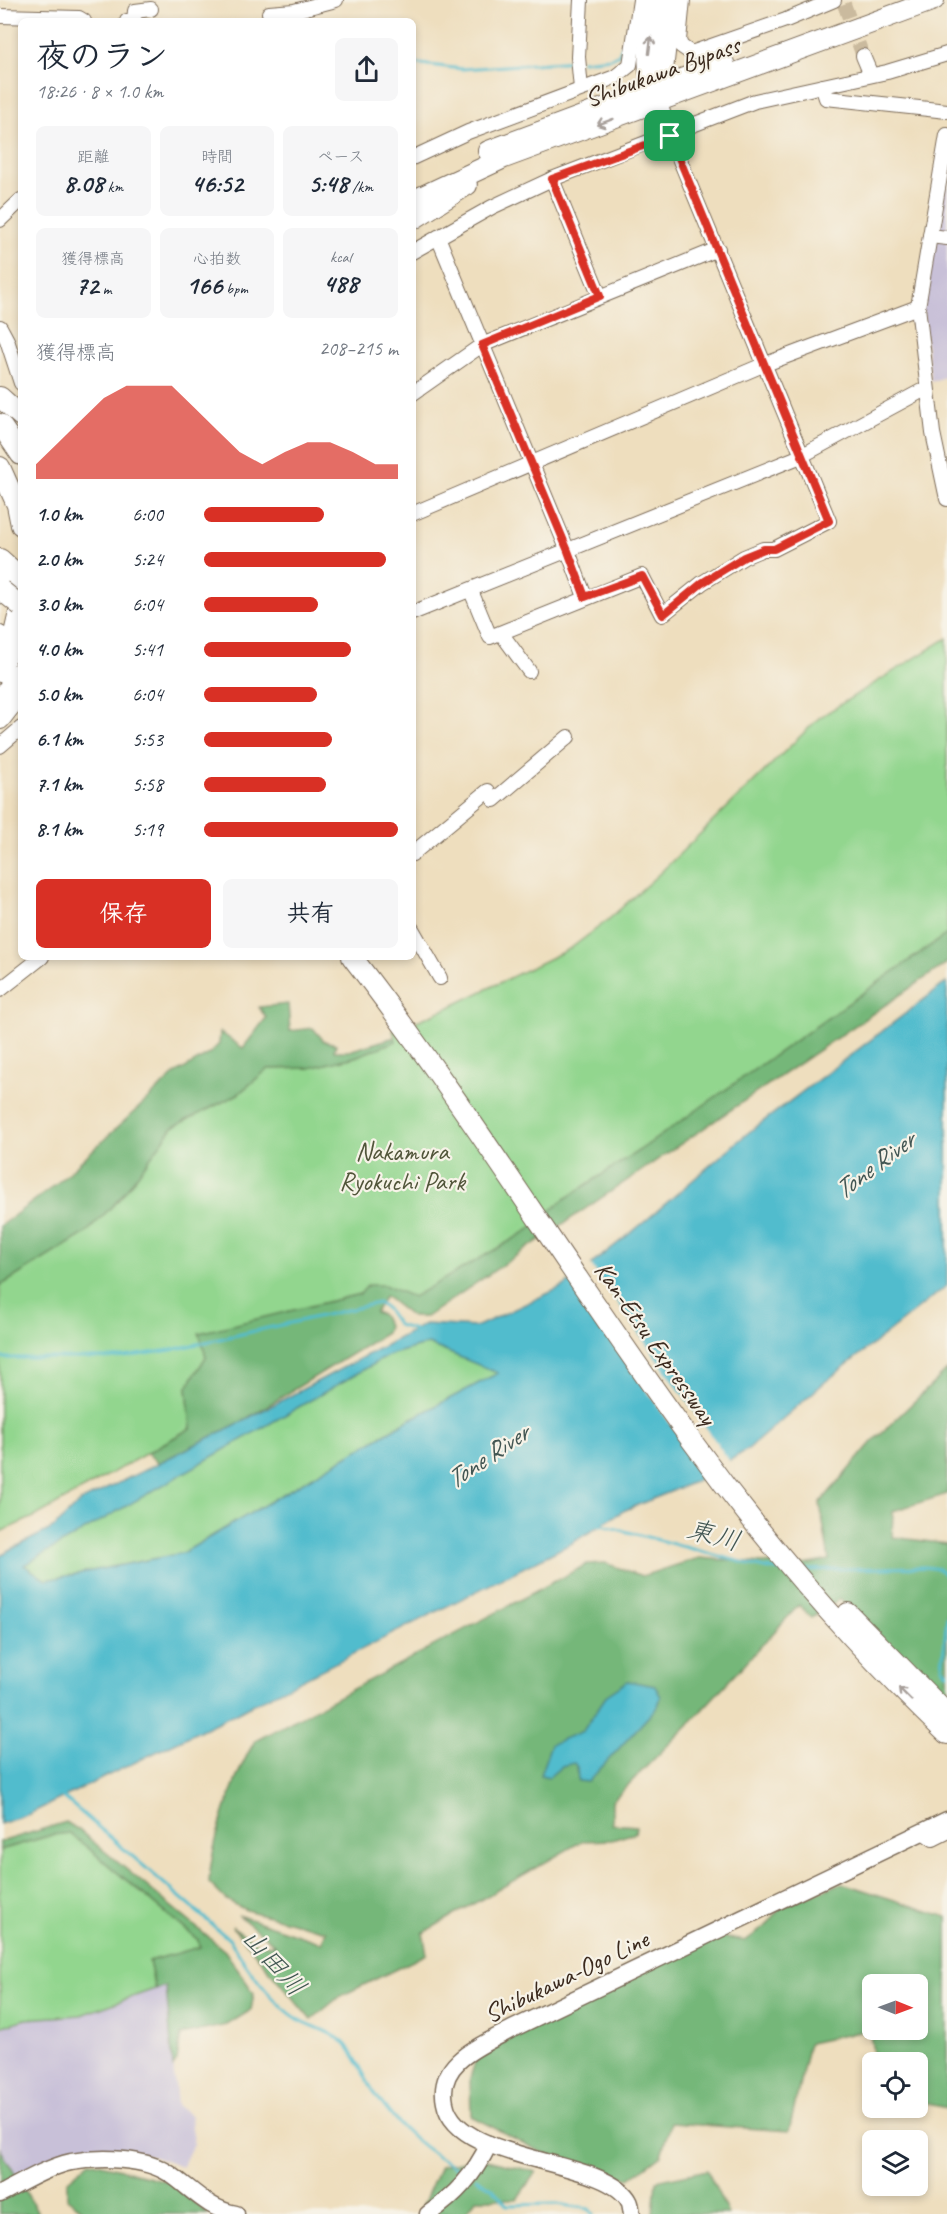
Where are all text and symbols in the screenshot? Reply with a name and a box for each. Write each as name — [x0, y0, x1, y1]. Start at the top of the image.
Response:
street label: Shibukawa Bypass — [580, 27, 746, 115]
text: 夜のラン — [36, 35, 168, 77]
one-way arrow — [645, 35, 656, 55]
button: share — [335, 38, 398, 101]
text: 18:26 · 8 × 1.0 km — [36, 79, 163, 104]
pin — [644, 110, 695, 161]
one-way arrow — [596, 118, 614, 129]
icon: arrive — [653, 119, 686, 152]
text: 距離 — [77, 147, 109, 167]
text: 時間 — [201, 147, 233, 167]
text: ペース — [317, 147, 364, 167]
text: 8.08 — [63, 167, 104, 200]
text: 46:52 — [191, 167, 243, 200]
text: 5:48 — [308, 167, 348, 200]
text: km — [104, 177, 123, 197]
text: /km — [348, 177, 373, 197]
text: kcal — [330, 247, 351, 267]
text: 獲得標高 — [61, 249, 125, 269]
text: 心拍数 — [193, 249, 241, 269]
text: 488 — [323, 267, 358, 300]
text: 72 — [75, 269, 99, 302]
text: 166 — [186, 269, 222, 302]
text: m — [99, 279, 111, 299]
text: bpm — [222, 279, 248, 299]
text: 208–215 m — [319, 336, 398, 361]
text: 獲得標高 — [36, 340, 116, 365]
text: 1.0 km — [36, 502, 83, 527]
text: 6:00 — [132, 502, 163, 527]
text: 2.0 km — [36, 547, 83, 572]
text: 5:24 — [132, 547, 163, 572]
text: 3.0 km — [36, 592, 83, 617]
text: 6:04 — [132, 592, 163, 617]
text: 4.0 km — [36, 637, 83, 662]
text: 5:41 — [132, 637, 163, 662]
text: 5.0 km — [36, 682, 82, 707]
text: 6:04 — [132, 682, 163, 707]
text: 6.1 km — [36, 727, 83, 752]
text: 5:53 — [132, 727, 163, 752]
text: 7.1 km — [36, 772, 82, 797]
text: 5:58 — [132, 772, 163, 797]
text: 8.1 km — [36, 817, 83, 842]
text: 5:19 — [132, 817, 163, 842]
button: 保存 — [36, 879, 211, 948]
button: 共有 — [223, 879, 398, 948]
water label: Tone River — [827, 1121, 925, 1207]
park label: Nakamura Ryokuchi Park — [339, 1135, 467, 1198]
street label: Kan-Etsu Expressway — [587, 1255, 725, 1433]
water label: Tone River — [439, 1414, 539, 1496]
water label: 東川 — [684, 1512, 744, 1558]
one-way arrow — [898, 1686, 912, 1701]
water label: 山田川 — [234, 1921, 314, 2003]
street label: Shibukawa-Ogo Line — [479, 1922, 655, 2030]
north arrow — [862, 1974, 928, 2040]
map controls — [862, 1974, 928, 2196]
button: locate — [862, 2052, 928, 2118]
button: layers — [862, 2130, 928, 2196]

